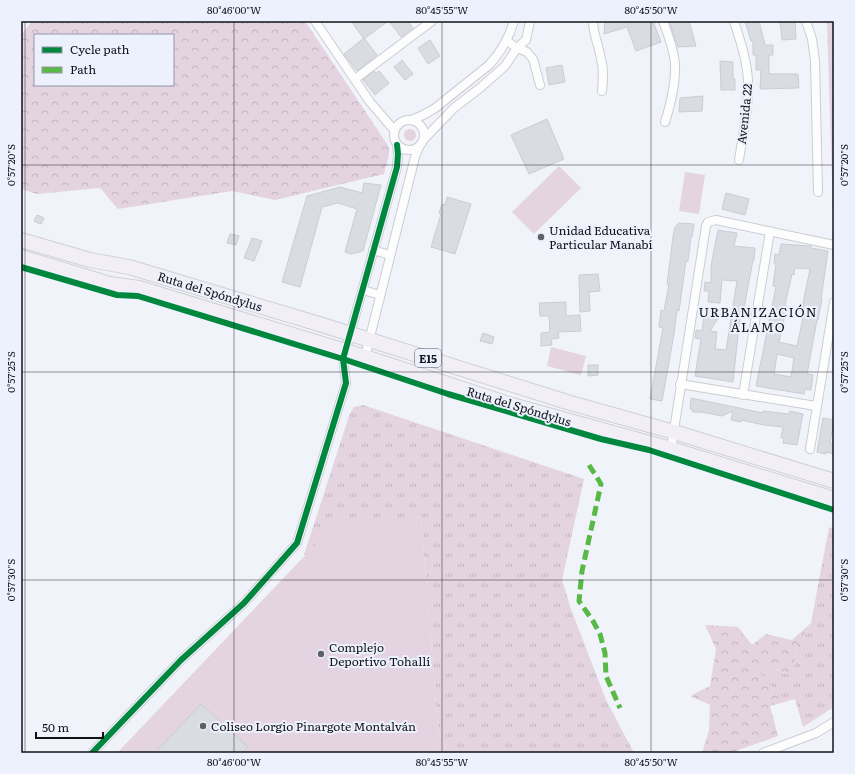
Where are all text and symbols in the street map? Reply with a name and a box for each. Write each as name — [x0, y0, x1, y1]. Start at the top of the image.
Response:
text: 80°46'00"W — [207, 2, 261, 17]
text: 80°45'55"W — [416, 2, 468, 17]
text: 80°45'50"W — [624, 2, 678, 17]
legend — [34, 34, 174, 86]
text: Cycle path — [70, 40, 130, 58]
text: Path — [70, 60, 96, 78]
street label: Avenida 22 — [732, 83, 756, 145]
text: 0°57'20"S — [3, 144, 18, 186]
text: 0°57'20"S — [836, 144, 851, 186]
place label: Unidad Educativa Particular Manabí — [549, 221, 653, 253]
marker: Unidad Educativa Particular Manabí — [536, 232, 546, 242]
street label: Ruta del Spóndylus — [156, 267, 265, 316]
district label: URBANIZACIÓN ÁLAMO — [698, 302, 818, 336]
road number: E15 — [415, 349, 441, 367]
text: 0°57'25"S — [3, 351, 18, 393]
text: 0°57'25"S — [836, 351, 851, 393]
street label: Ruta del Spóndylus — [465, 382, 574, 431]
text: 0°57'30"S — [3, 559, 18, 601]
text: 0°57'30"S — [836, 559, 851, 601]
place label: Complejo Deportivo Tohallí — [329, 638, 430, 670]
marker: Complejo Deportivo Tohallí — [316, 649, 326, 659]
scale bar — [36, 714, 103, 740]
place label: Coliseo Lorgio Pinargote Montalván — [211, 717, 416, 735]
text: 50 m — [42, 718, 69, 736]
marker: Coliseo Lorgio Pinargote Montalván — [198, 721, 208, 731]
text: 80°46'00"W — [207, 754, 261, 769]
text: 80°45'55"W — [416, 754, 468, 769]
text: 80°45'50"W — [624, 754, 678, 769]

